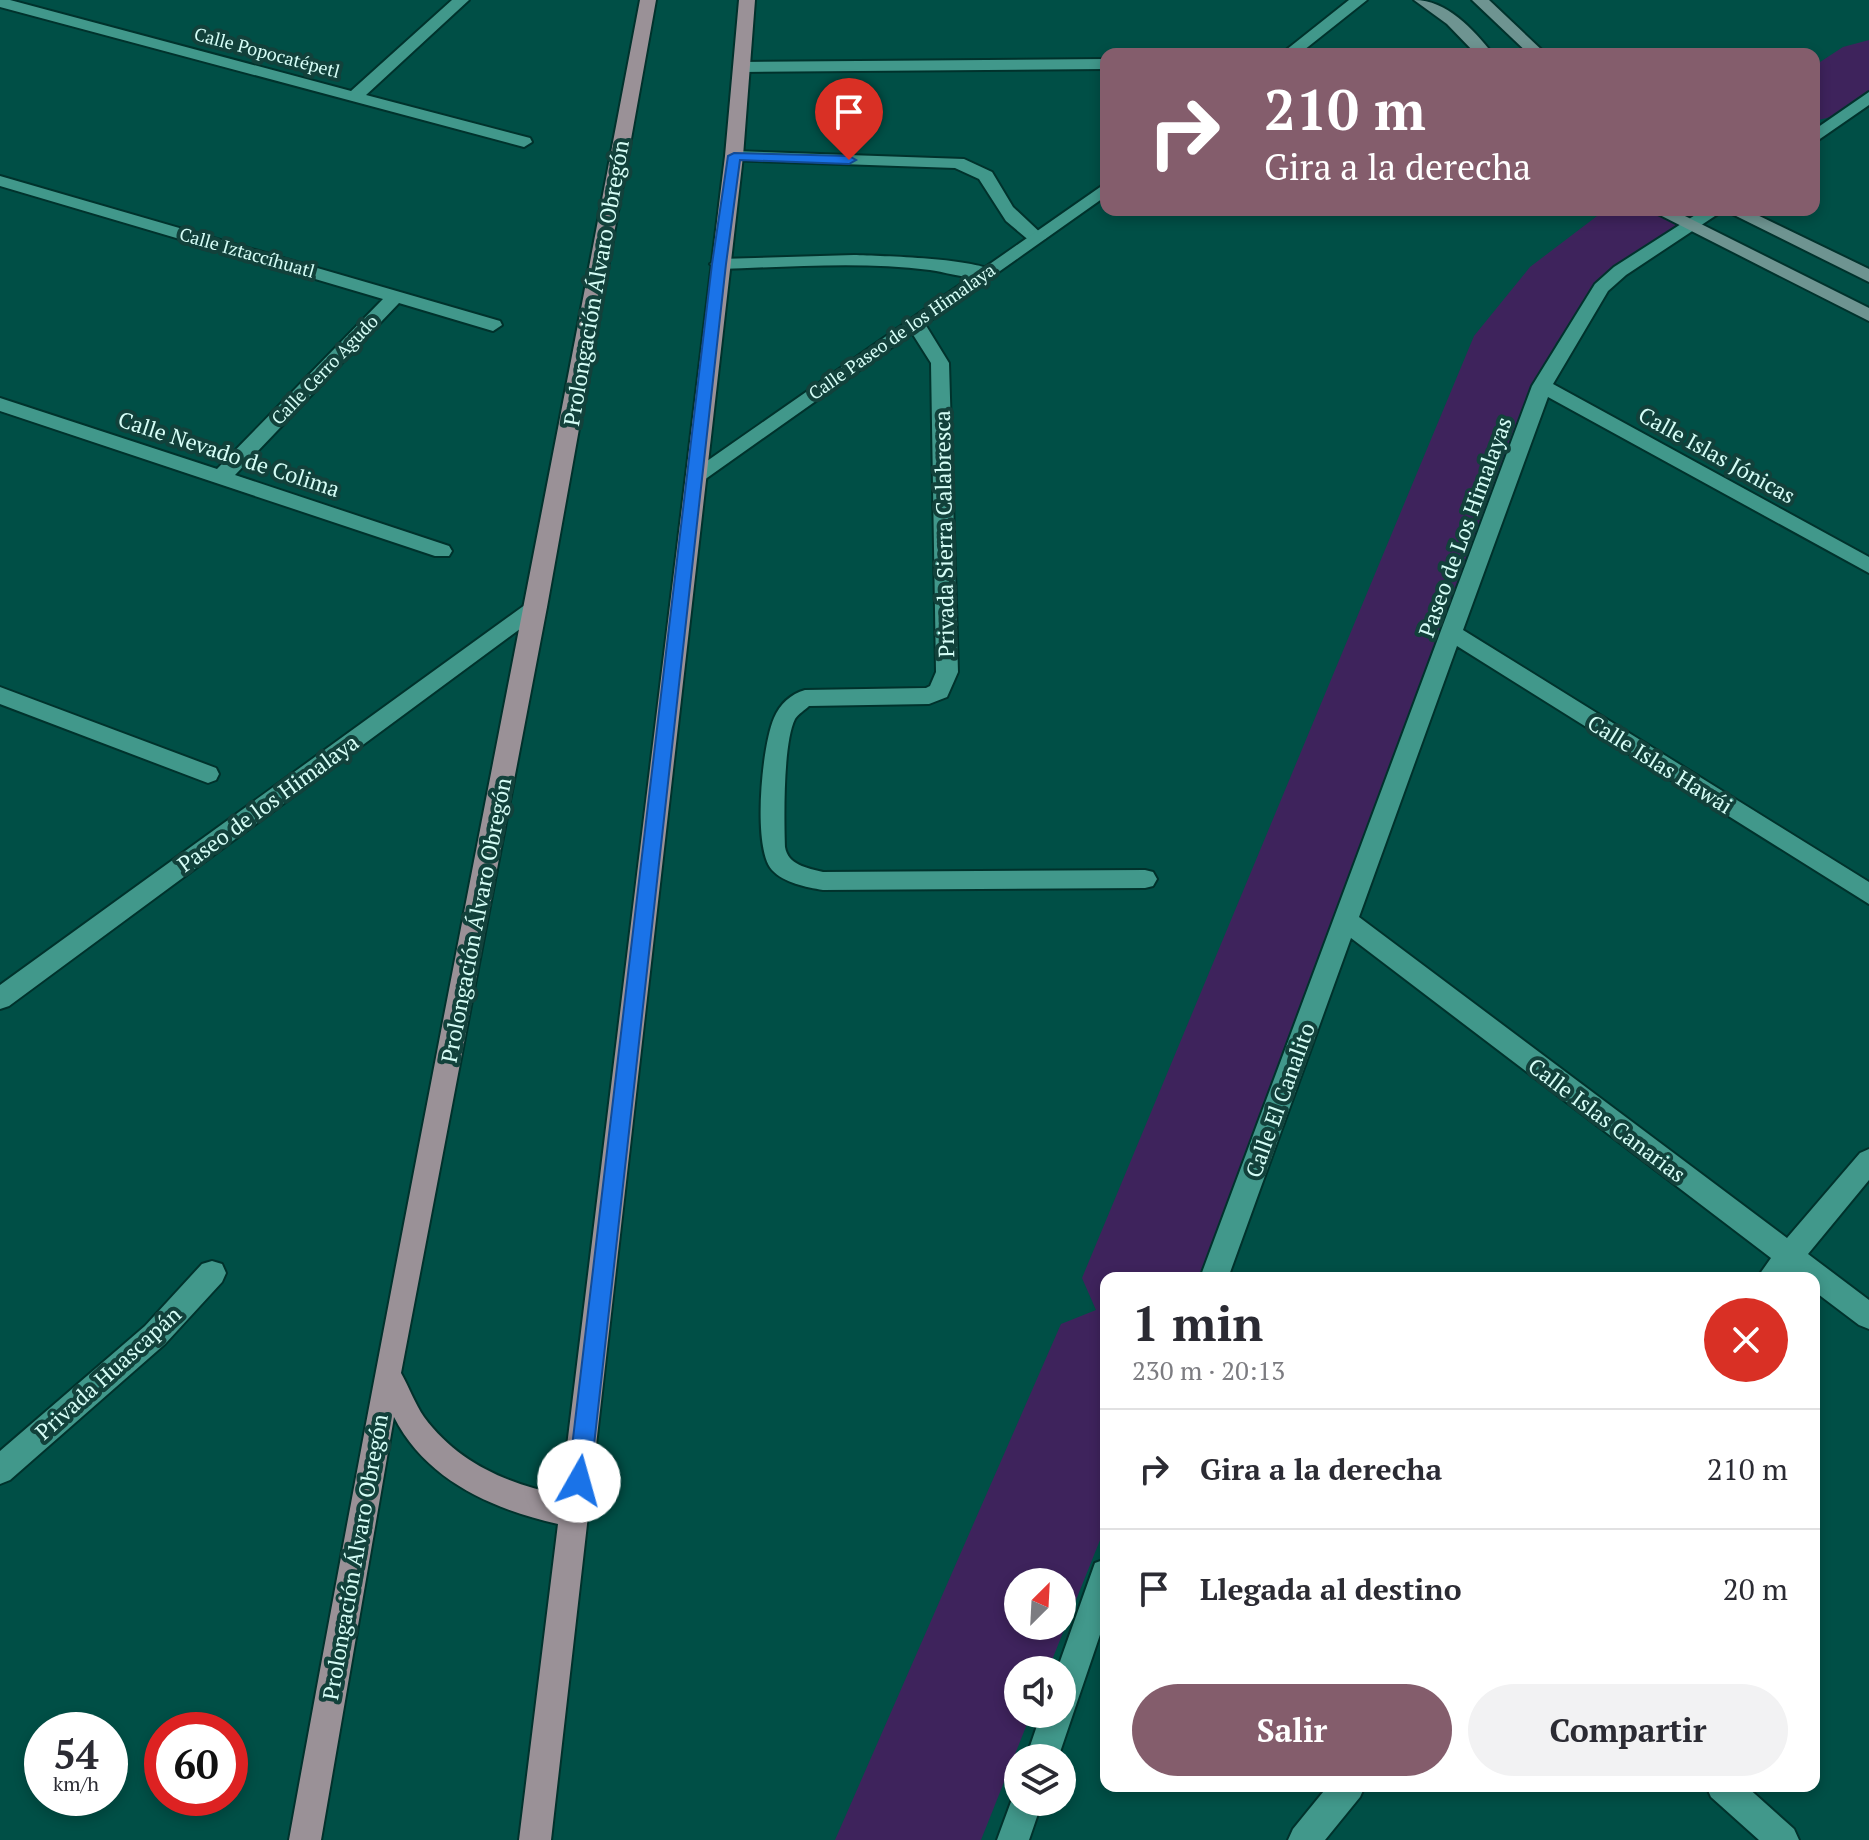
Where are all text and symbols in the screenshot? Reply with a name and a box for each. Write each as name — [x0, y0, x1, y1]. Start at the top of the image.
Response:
street label: Calle Popocatépetl — [192, 21, 343, 83]
text: 210 m — [1264, 72, 1426, 146]
pin — [815, 78, 883, 160]
icon: right — [1132, 80, 1236, 184]
icon: arrive — [827, 90, 871, 134]
street label: Prolongación Álvaro Obregón — [556, 138, 635, 428]
text: Gira a la derecha — [1264, 143, 1531, 190]
street label: Calle Iztaccíhuatl — [177, 221, 318, 283]
street label: Calle Paseo de los Himalaya — [803, 257, 1000, 405]
street label: Calle Cerro Agudo — [266, 309, 383, 430]
street label: Calle Islas Jónicas — [1634, 399, 1801, 510]
street label: Calle Nevado de Colima — [115, 404, 344, 503]
street label: Privada Sierra Calabresca — [927, 410, 960, 658]
street label: Paseo de Los Himalayas — [1411, 413, 1518, 641]
street label: Calle Islas Hawái — [1582, 707, 1738, 820]
street label: Paseo de los Himalaya — [171, 727, 364, 878]
street label: Prolongación Álvaro Obregón — [434, 775, 517, 1065]
street label: Calle El Canalito — [1238, 1018, 1321, 1181]
street label: Calle Islas Canarias — [1523, 1051, 1692, 1188]
text: 1 min — [1132, 1291, 1263, 1355]
button: close — [1704, 1298, 1788, 1382]
street label: Privada Huascapán — [29, 1299, 187, 1446]
text: 230 m · 20:13 — [1132, 1353, 1285, 1387]
street label: Prolongación Álvaro Obregón — [315, 1412, 394, 1702]
position arrow — [537, 1439, 621, 1523]
icon: right — [1132, 1447, 1176, 1491]
text: Gira a la derecha — [1200, 1449, 1442, 1489]
text: 210 m — [1707, 1449, 1788, 1489]
icon: arrive — [1132, 1567, 1176, 1611]
north arrow — [1004, 1568, 1076, 1640]
map controls — [1004, 1568, 1076, 1816]
text: Llegada al destino — [1200, 1569, 1461, 1609]
text: 20 m — [1723, 1569, 1788, 1609]
button: sound — [1004, 1656, 1076, 1728]
button: Salir — [1132, 1684, 1452, 1776]
button: Compartir — [1468, 1684, 1788, 1776]
speed limit sign: 60 — [144, 1712, 248, 1816]
text: 54 — [53, 1727, 99, 1780]
button: layers — [1004, 1744, 1076, 1816]
text: km/h — [53, 1770, 99, 1797]

